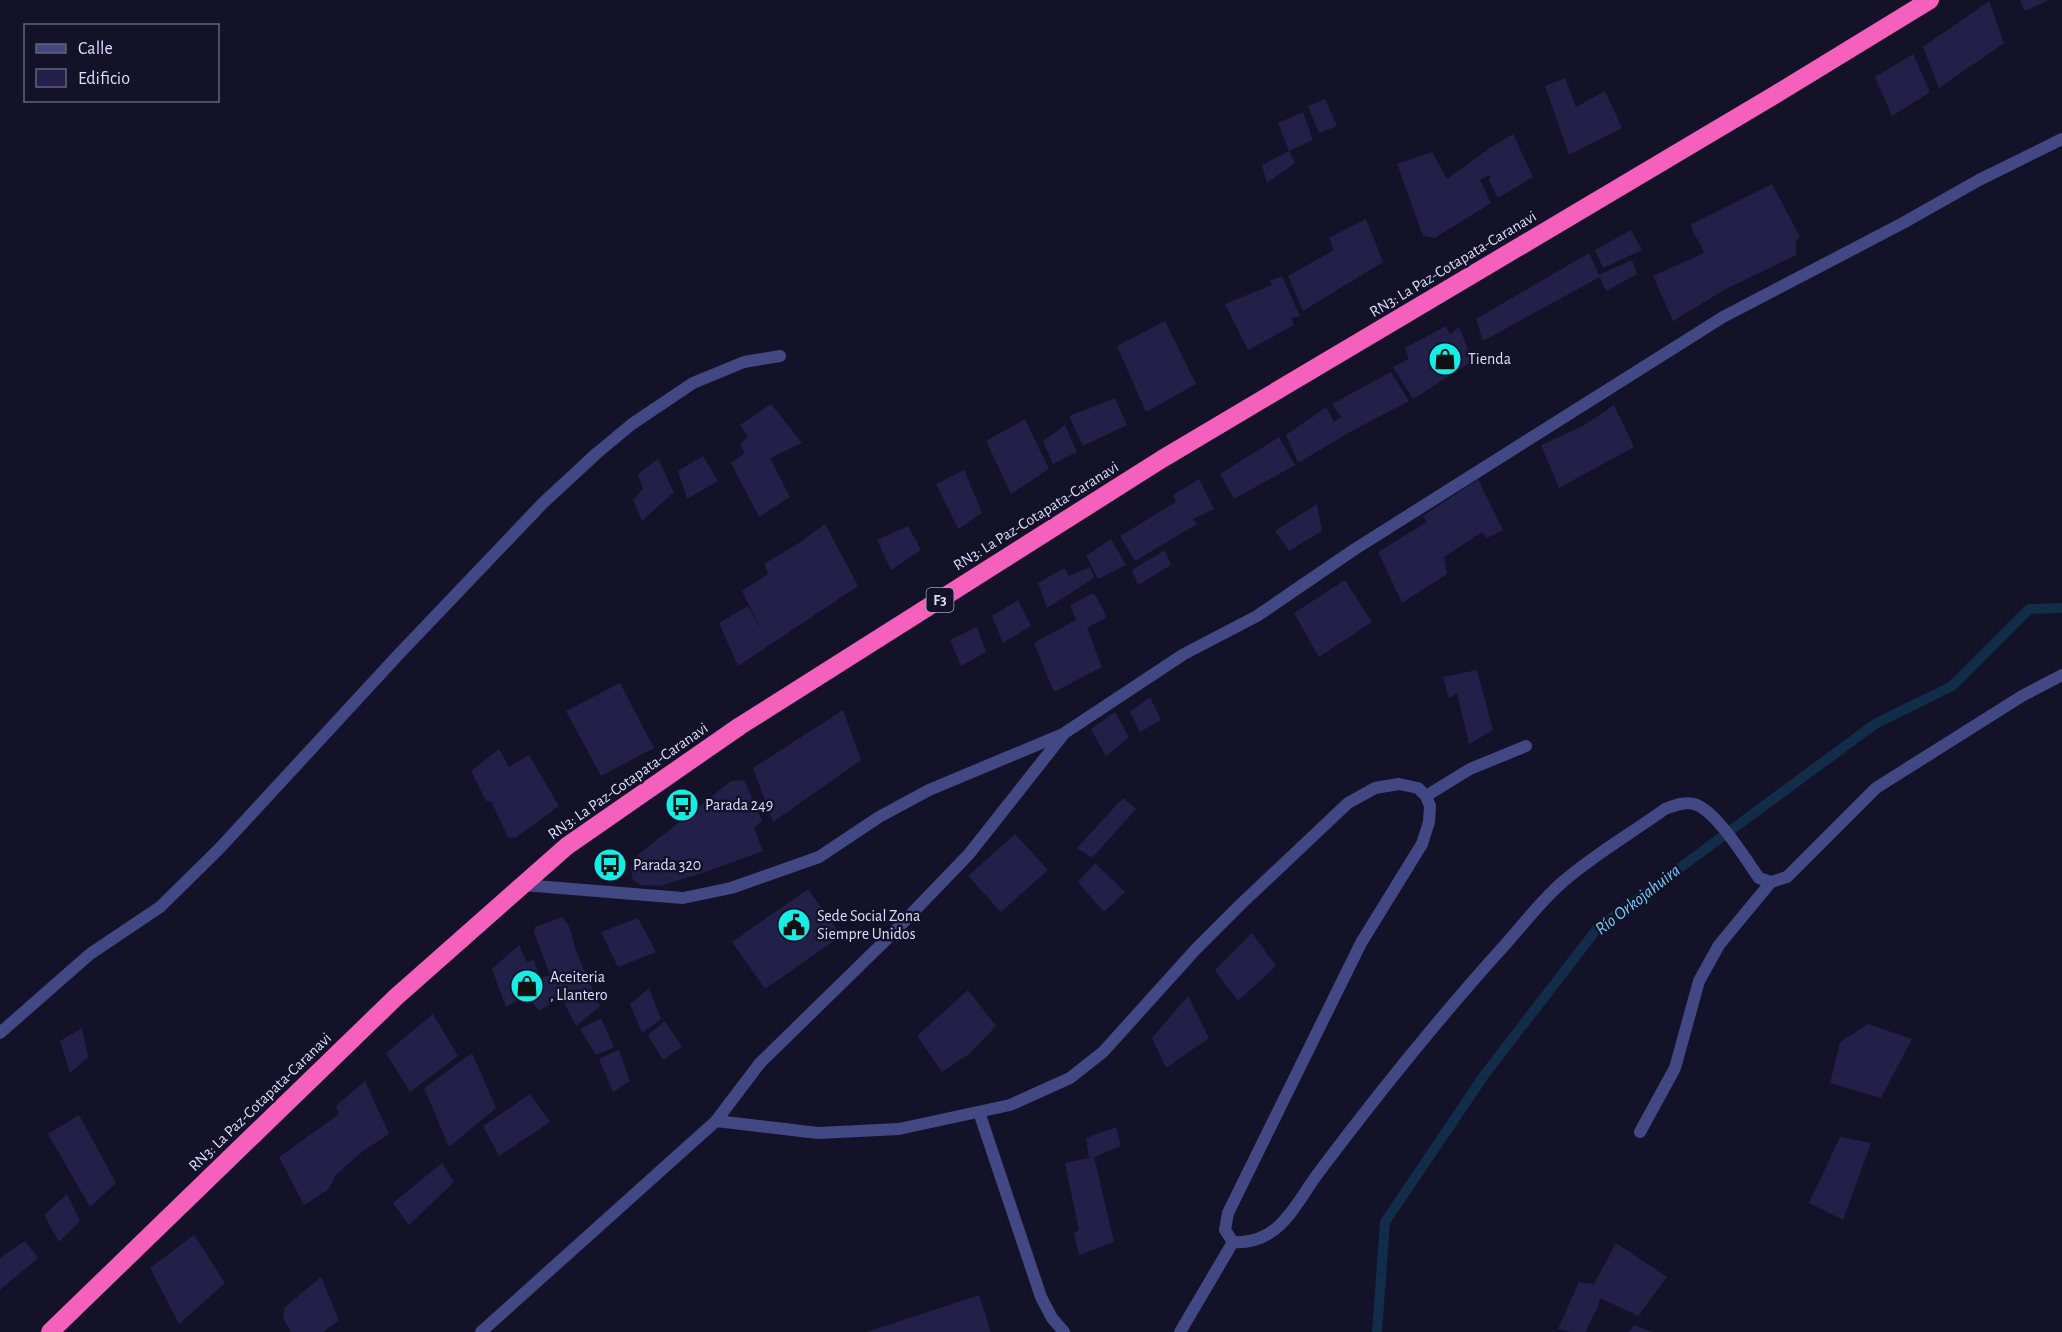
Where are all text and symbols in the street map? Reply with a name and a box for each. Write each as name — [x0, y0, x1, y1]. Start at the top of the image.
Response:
legend — [24, 24, 219, 102]
text: Calle — [78, 40, 113, 58]
text: Edificio — [78, 70, 130, 88]
street label: RN3: La Paz-Cotapata-Caranavi — [1367, 208, 1539, 320]
shop icon: Tienda — [1427, 341, 1463, 377]
place label: Tienda — [1468, 351, 1511, 367]
street label: RN3: La Paz-Cotapata-Caranavi — [951, 459, 1121, 573]
road number: F3 — [926, 588, 954, 612]
street label: RN3: La Paz-Cotapata-Caranavi — [545, 720, 711, 842]
bus stop icon: Parada 249 — [664, 787, 700, 823]
place label: Parada 249 — [705, 797, 773, 813]
bus stop icon: Parada 320 — [592, 847, 628, 883]
place label: Parada 320 — [633, 857, 701, 873]
water label: Río Orkojahuira — [1592, 861, 1684, 939]
public building icon: Sede Social Zona Siempre Unidos — [776, 907, 812, 943]
place label: Sede Social Zona Siempre Unidos — [817, 908, 920, 942]
shop icon: Aceiteria , Llantero — [509, 968, 545, 1004]
place label: Aceiteria , Llantero — [550, 969, 608, 1003]
street label: RN3: La Paz-Cotapata-Caranavi — [186, 1030, 334, 1174]

